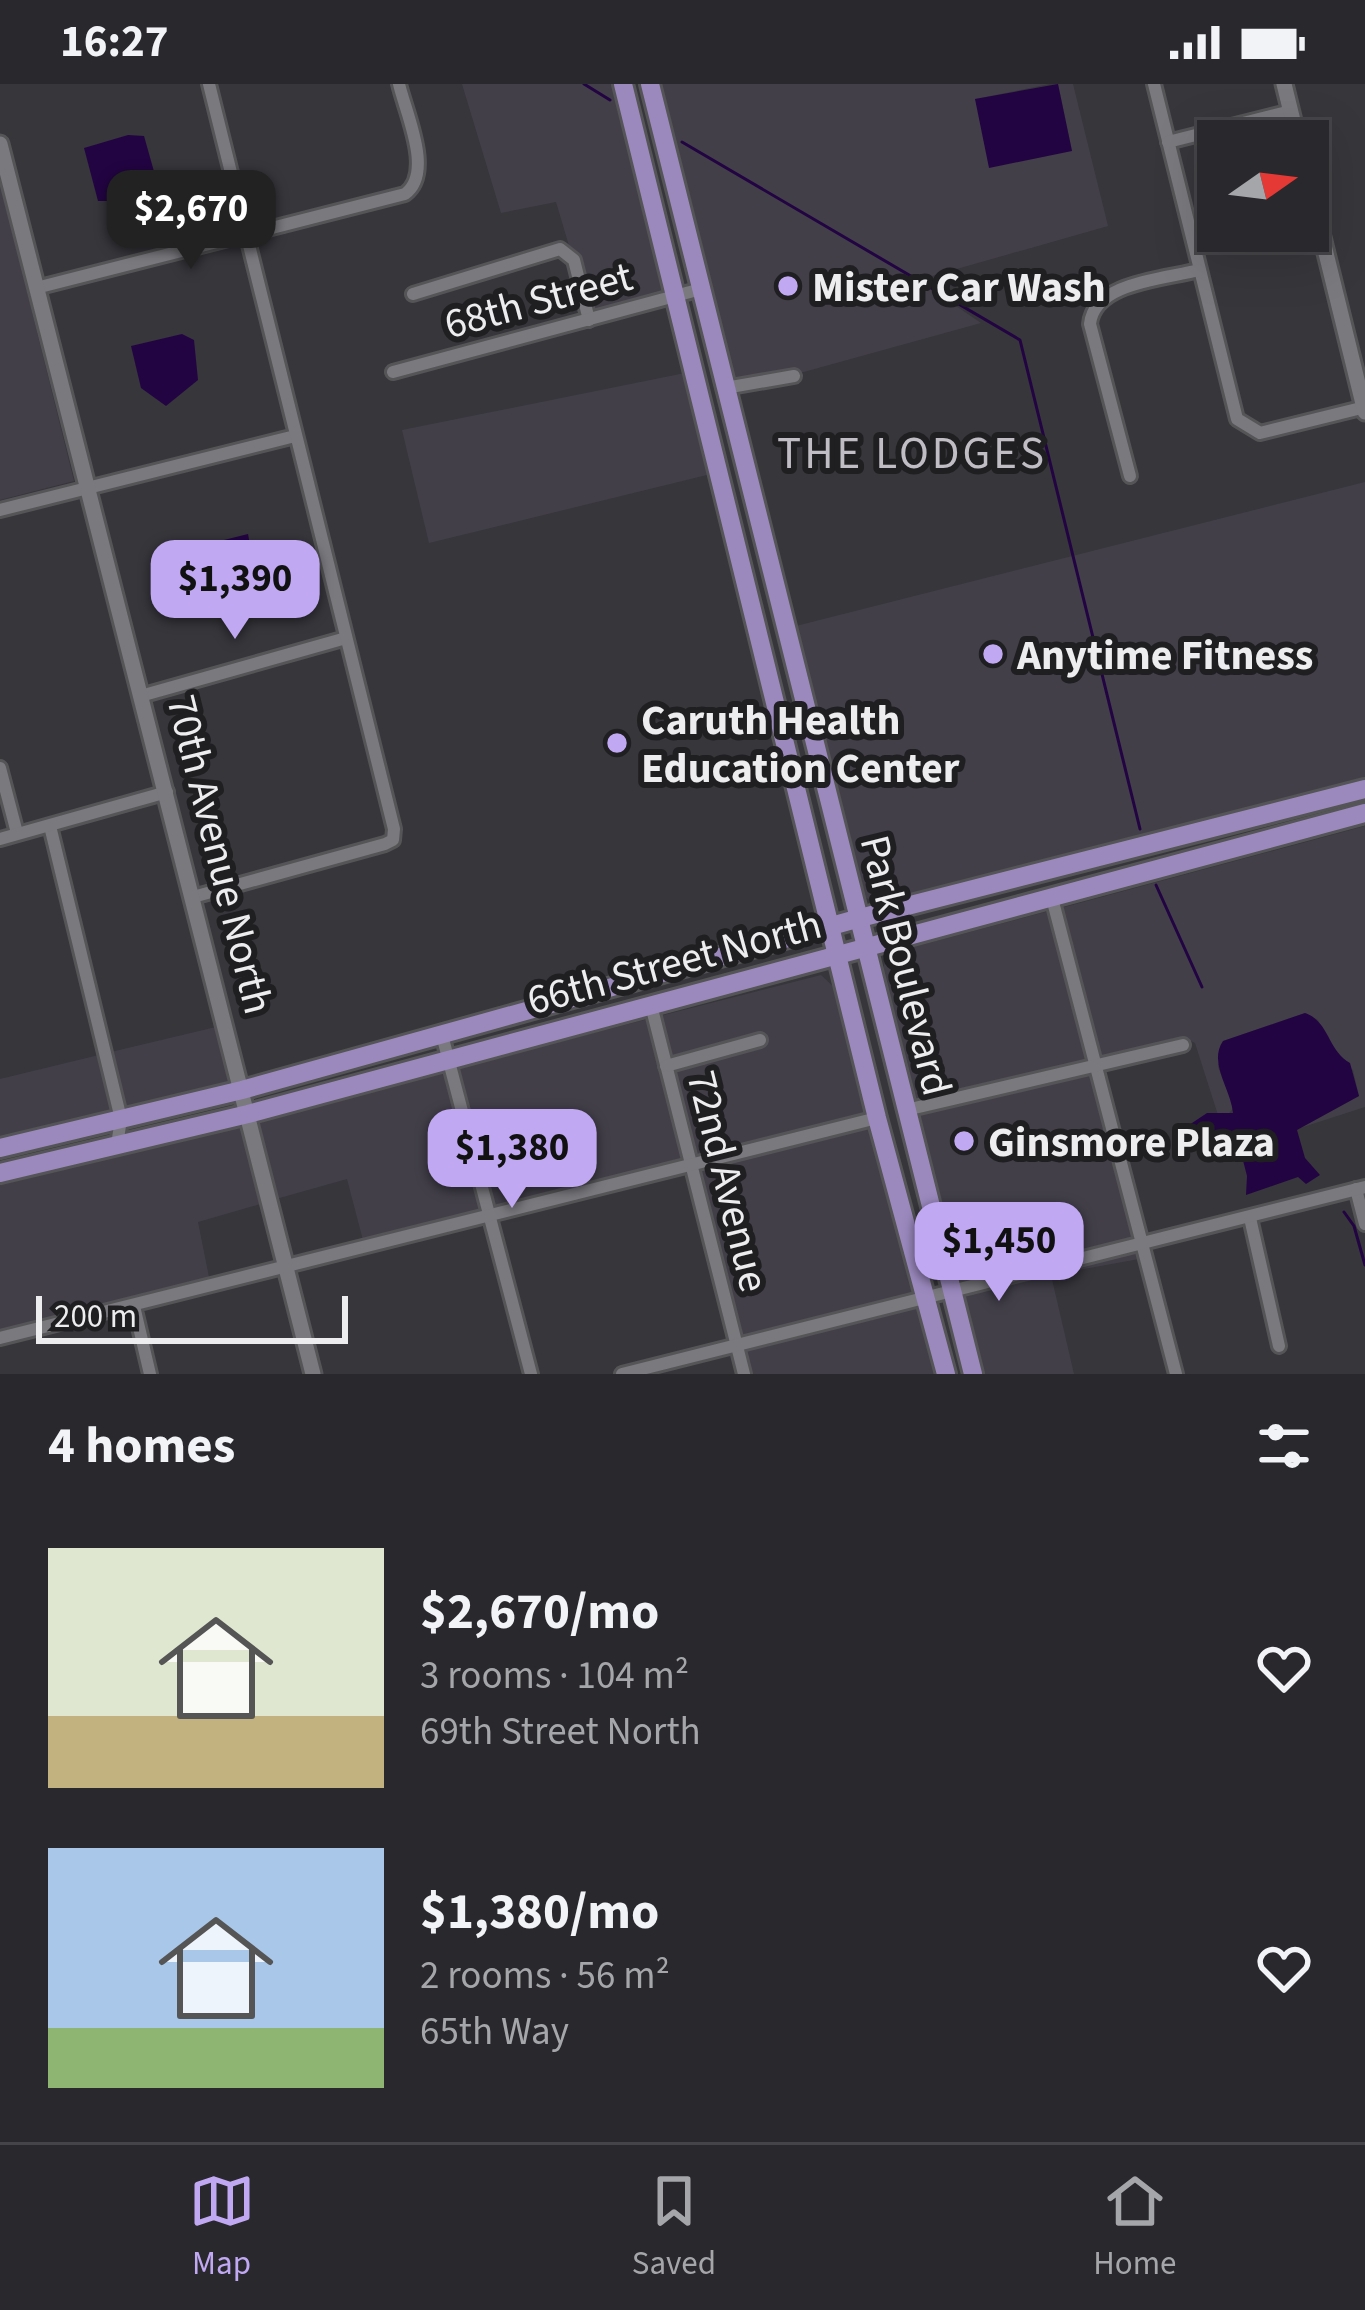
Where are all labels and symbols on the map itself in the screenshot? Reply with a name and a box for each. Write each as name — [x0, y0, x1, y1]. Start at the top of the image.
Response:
north arrow — [1197, 120, 1329, 252]
pin: $2,670 — [93, 170, 289, 272]
street label: 68th Street — [438, 247, 639, 355]
place label: Mister Car Wash — [812, 258, 1106, 318]
marker: Mister Car Wash — [775, 273, 801, 299]
district label: THE LODGES — [777, 422, 1047, 486]
pin: $1,390 — [137, 540, 333, 642]
place label: Anytime Fitness — [1016, 626, 1313, 686]
marker: Anytime Fitness — [980, 641, 1006, 667]
street label: 70th Avenue North — [150, 689, 288, 1020]
place label: Caruth Health Education Center — [641, 691, 960, 799]
marker: Caruth Health Education Center — [604, 730, 630, 756]
street label: Park Boulevard — [844, 829, 966, 1102]
street label: 66th Street North — [521, 895, 828, 1031]
street label: 72nd Avenue — [671, 1065, 783, 1298]
pin: $1,380 — [414, 1109, 610, 1211]
place label: Ginsmore Plaza — [988, 1113, 1275, 1173]
marker: Ginsmore Plaza — [951, 1128, 977, 1154]
pin: $1,450 — [901, 1202, 1097, 1304]
scale bar — [36, 1290, 348, 1343]

